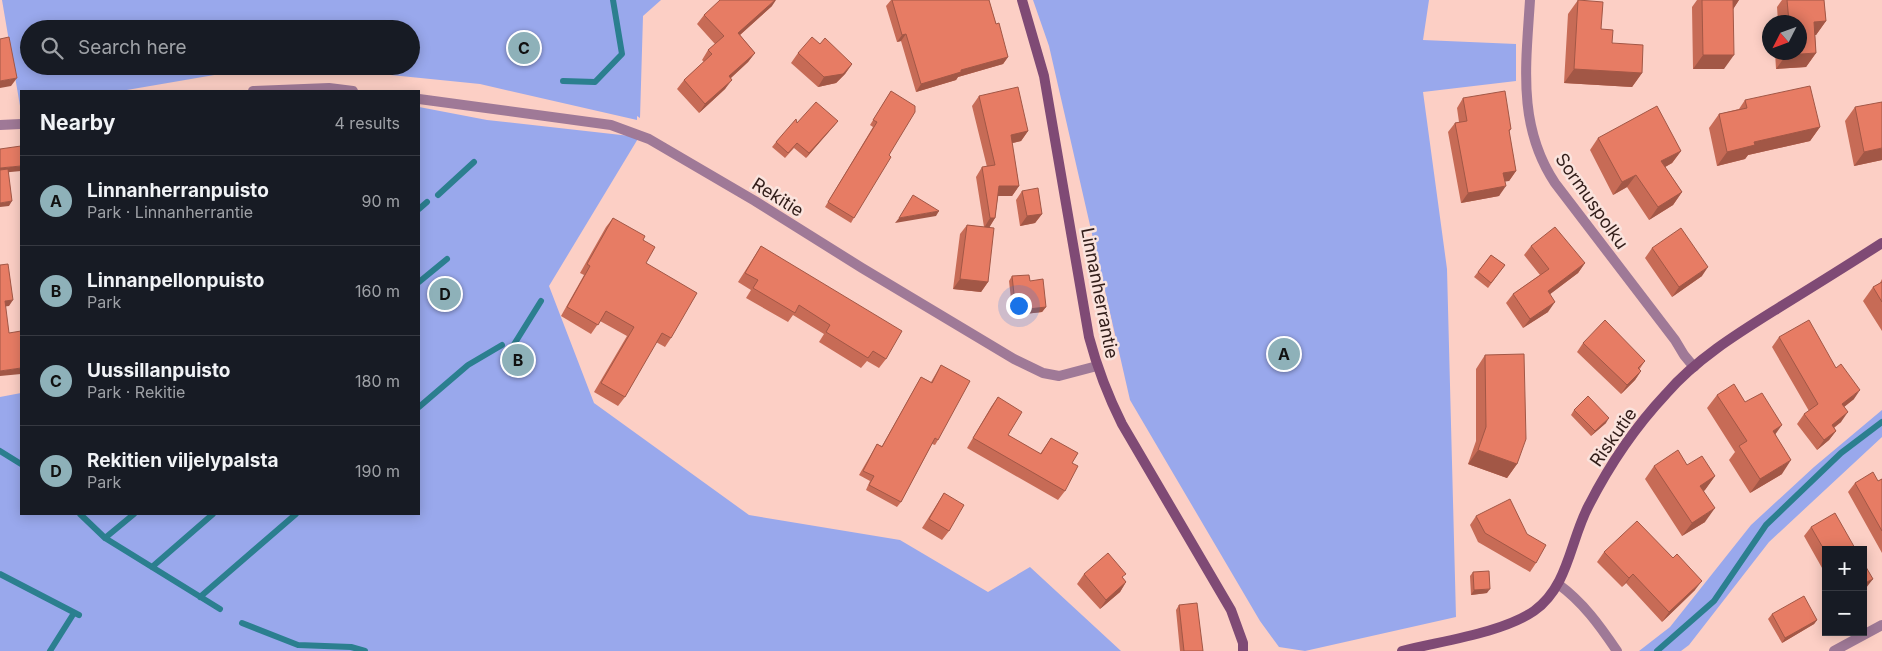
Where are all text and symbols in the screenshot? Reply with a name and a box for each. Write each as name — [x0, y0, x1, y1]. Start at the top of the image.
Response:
north arrow — [1762, 15, 1807, 60]
search box — [20, 20, 420, 75]
pin: C — [508, 29, 540, 67]
icon: search — [38, 34, 66, 62]
text: Search here — [78, 36, 187, 59]
text: Nearby — [40, 110, 115, 135]
text: 4 results — [335, 113, 400, 133]
street label: Sormuspolku — [1551, 149, 1633, 253]
street label: Rekitie — [748, 173, 808, 221]
text: Linnanherranpuisto — [87, 179, 269, 202]
text: A — [50, 191, 62, 211]
text: 90 m — [361, 191, 400, 211]
text: Park · Linnanherrantie — [87, 202, 253, 222]
street label: Linnanherrantie — [1077, 226, 1123, 360]
text: Linnanpellonpuisto — [87, 269, 265, 292]
pin: D — [429, 275, 461, 313]
text: B — [51, 281, 61, 301]
text: 160 m — [355, 281, 400, 301]
text: Park — [87, 292, 121, 312]
your location — [1006, 293, 1032, 319]
pin: A — [1268, 335, 1300, 373]
pin: B — [502, 341, 534, 379]
text: Uussillanpuisto — [87, 359, 230, 382]
text: C — [50, 371, 62, 391]
text: 180 m — [355, 371, 400, 391]
text: Park · Rekitie — [87, 382, 185, 402]
street label: Riskutie — [1585, 404, 1641, 470]
text: Rekitien viljelypalsta — [87, 449, 279, 472]
text: D — [50, 461, 62, 481]
text: 190 m — [355, 461, 400, 481]
text: Park — [87, 472, 121, 492]
map controls — [1822, 546, 1867, 636]
button: + — [1822, 546, 1867, 591]
button: − — [1822, 591, 1867, 636]

